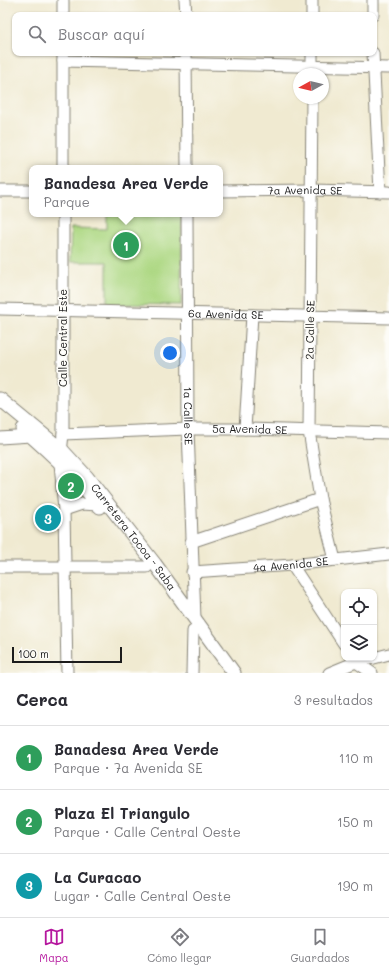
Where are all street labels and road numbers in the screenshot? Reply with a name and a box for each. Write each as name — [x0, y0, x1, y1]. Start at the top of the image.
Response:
street label: 7a Avenida SE — [267, 182, 343, 198]
street label: Calle Central Este — [55, 289, 70, 387]
street label: 2a Calle SE — [301, 300, 318, 360]
street label: 6a Avenida SE — [188, 305, 264, 322]
street label: 1a Calle SE — [181, 387, 197, 445]
street label: 5a Avenida SE — [212, 421, 288, 437]
street label: Carretera Tocoa - Saba — [88, 480, 180, 593]
street label: 4a Avenida SE — [253, 553, 329, 575]

